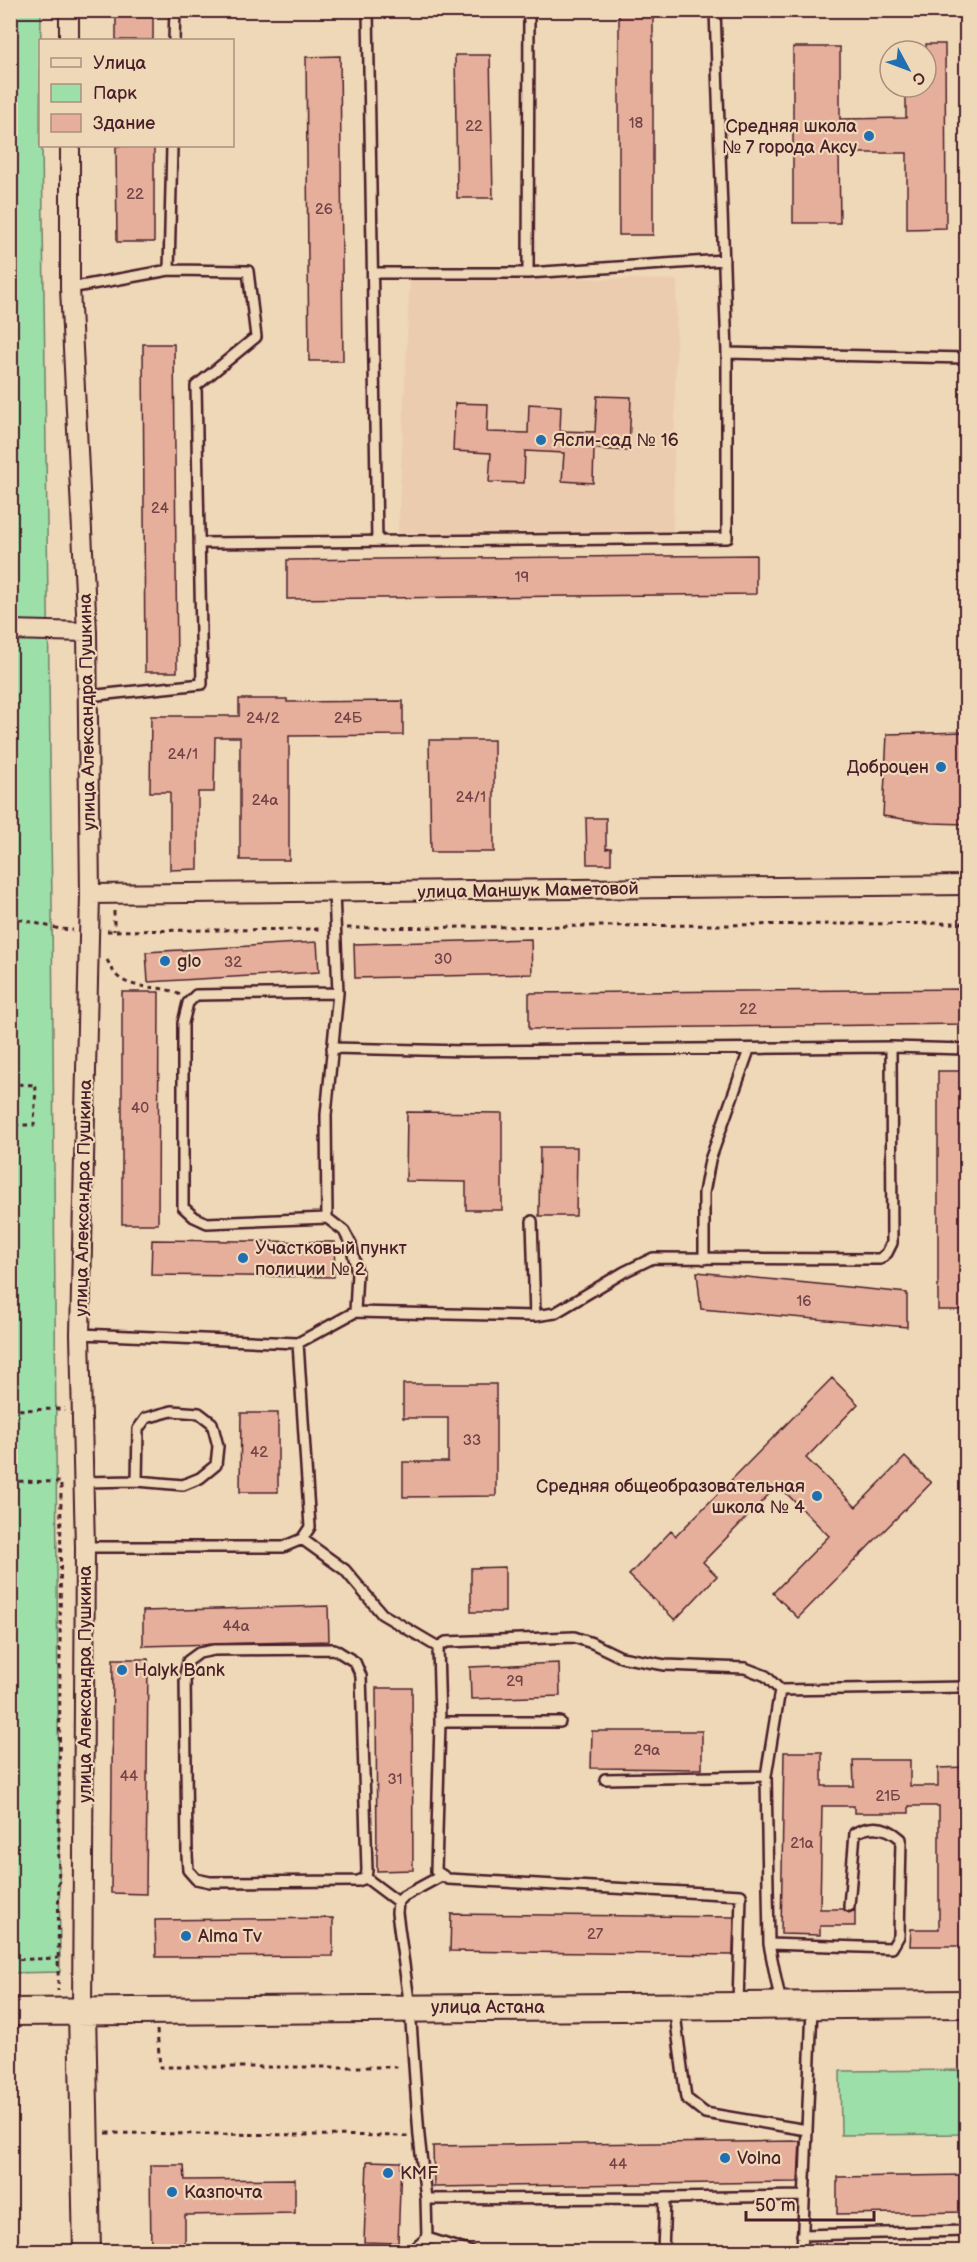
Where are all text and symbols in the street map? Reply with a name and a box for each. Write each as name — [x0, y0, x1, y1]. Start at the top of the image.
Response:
legend — [39, 39, 234, 147]
north arrow — [878, 39, 938, 99]
text: Улица — [93, 53, 147, 74]
text: С — [907, 67, 929, 88]
text: Парк — [93, 83, 137, 104]
text: Здание — [93, 113, 155, 134]
house number: 18 — [629, 114, 644, 133]
place label: Средняя школа № 7 города Аксу — [722, 116, 858, 158]
house number: 22 — [465, 117, 483, 136]
marker: Средняя школа № 7 города Аксу — [862, 129, 876, 143]
house number: 22 — [126, 185, 144, 204]
house number: 26 — [315, 200, 333, 219]
place label: Ясли-сад № 16 — [553, 430, 679, 451]
marker: Ясли-сад № 16 — [534, 433, 548, 447]
house number: 24 — [151, 499, 169, 518]
house number: 19 — [515, 568, 529, 587]
street label: улица Александра Пушкина — [75, 593, 100, 831]
house number: 24/2 — [246, 709, 280, 728]
house number: 24Б — [334, 709, 363, 728]
house number: 24/1 — [168, 745, 198, 764]
place label: Доброцен — [847, 757, 929, 778]
marker: Доброцен — [934, 760, 948, 774]
house number: 24/1 — [456, 788, 486, 807]
house number: 24а — [252, 791, 278, 810]
street label: улица Маншук Маметовой — [417, 878, 639, 903]
house number: 30 — [434, 950, 452, 969]
place label: glo — [177, 951, 202, 972]
house number: 32 — [224, 953, 242, 972]
marker: glo — [158, 954, 172, 968]
house number: 22 — [739, 1000, 757, 1019]
street label: улица Александра Пушкина — [71, 1079, 96, 1317]
house number: 40 — [131, 1099, 149, 1118]
place label: Участковый пункт полиции № 2 — [255, 1238, 408, 1280]
marker: Участковый пункт полиции № 2 — [236, 1251, 250, 1265]
house number: 16 — [797, 1292, 811, 1311]
house number: 33 — [463, 1431, 481, 1450]
house number: 42 — [250, 1443, 268, 1462]
place label: Средняя общеобразовательная школа № 4 — [536, 1476, 805, 1518]
marker: Средняя общеобразовательная школа № 4 — [810, 1489, 824, 1503]
street label: улица Александра Пушкина — [75, 1565, 96, 1803]
house number: 44а — [222, 1617, 250, 1636]
place label: Halyk Bank — [134, 1660, 225, 1681]
marker: Halyk Bank — [115, 1663, 129, 1677]
house number: 29 — [506, 1672, 524, 1691]
house number: 29а — [634, 1741, 660, 1760]
house number: 44 — [120, 1767, 138, 1786]
house number: 31 — [387, 1770, 403, 1789]
house number: 21Б — [876, 1787, 901, 1806]
house number: 21а — [790, 1834, 814, 1853]
house number: 27 — [587, 1925, 604, 1944]
place label: Alma Tv — [198, 1926, 262, 1947]
marker: Alma Tv — [179, 1929, 193, 1943]
street label: улица Астана — [431, 1997, 545, 2018]
place label: Volna — [737, 2148, 781, 2169]
marker: Volna — [718, 2151, 732, 2165]
house number: 44 — [609, 2155, 627, 2174]
place label: KMF — [400, 2163, 438, 2184]
marker: KMF — [381, 2166, 395, 2180]
place label: Казпочта — [184, 2182, 263, 2203]
scale bar — [746, 2184, 874, 2222]
marker: Казпочта — [165, 2185, 179, 2199]
text: 50 m — [755, 2195, 796, 2216]

